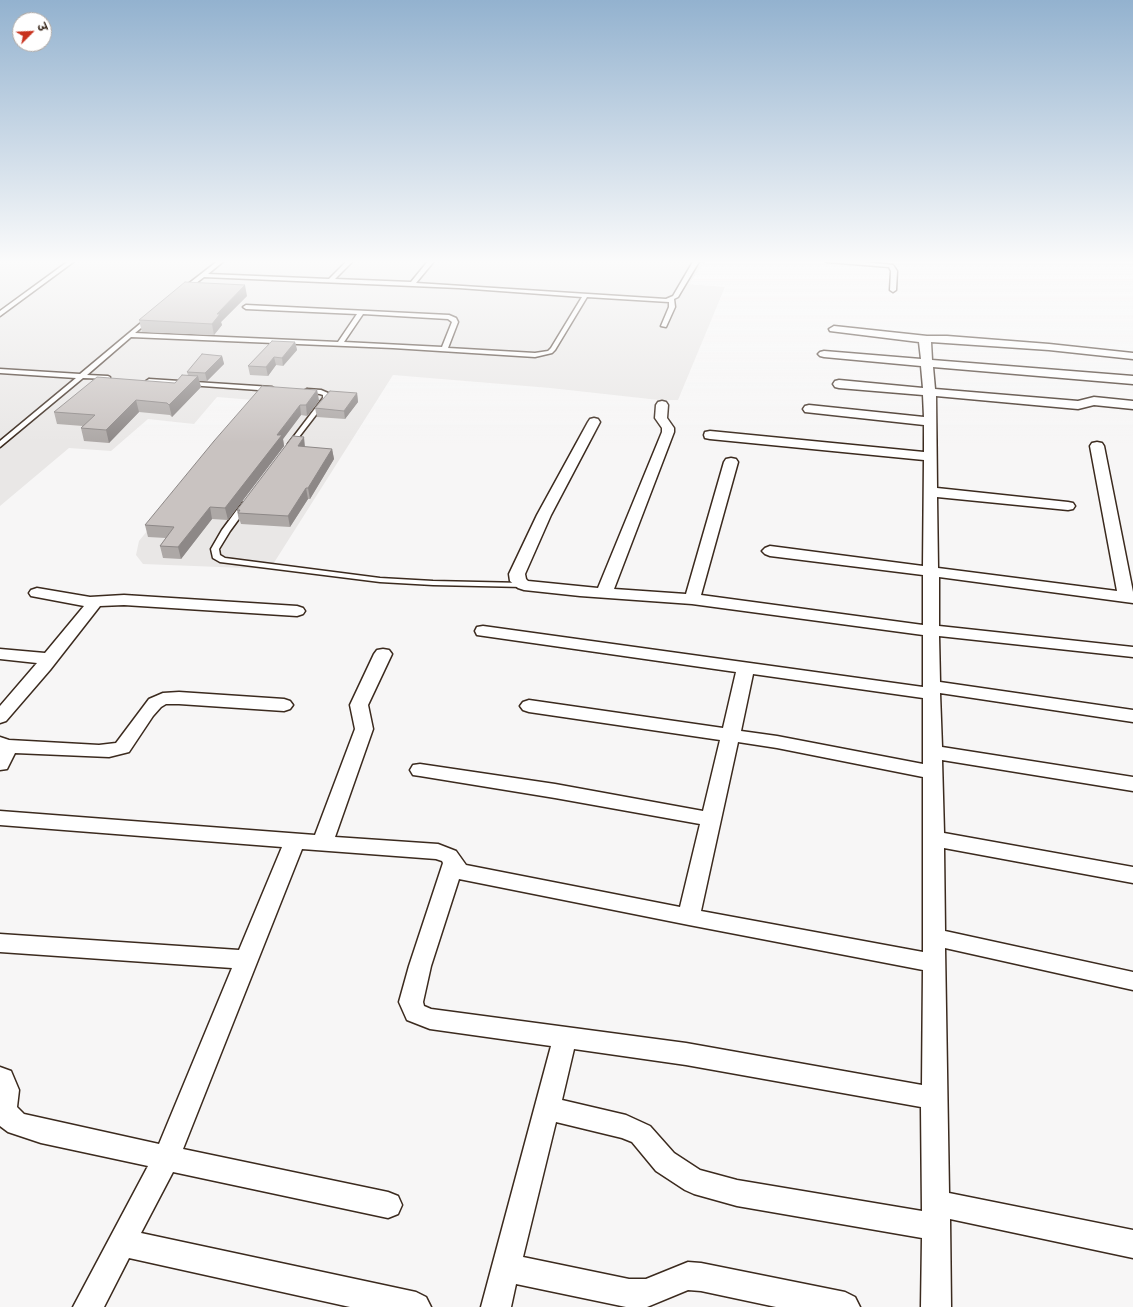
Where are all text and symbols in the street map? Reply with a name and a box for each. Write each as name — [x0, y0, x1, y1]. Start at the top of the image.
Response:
north arrow — [12, 12, 52, 52]
text: उ — [34, 21, 50, 34]

